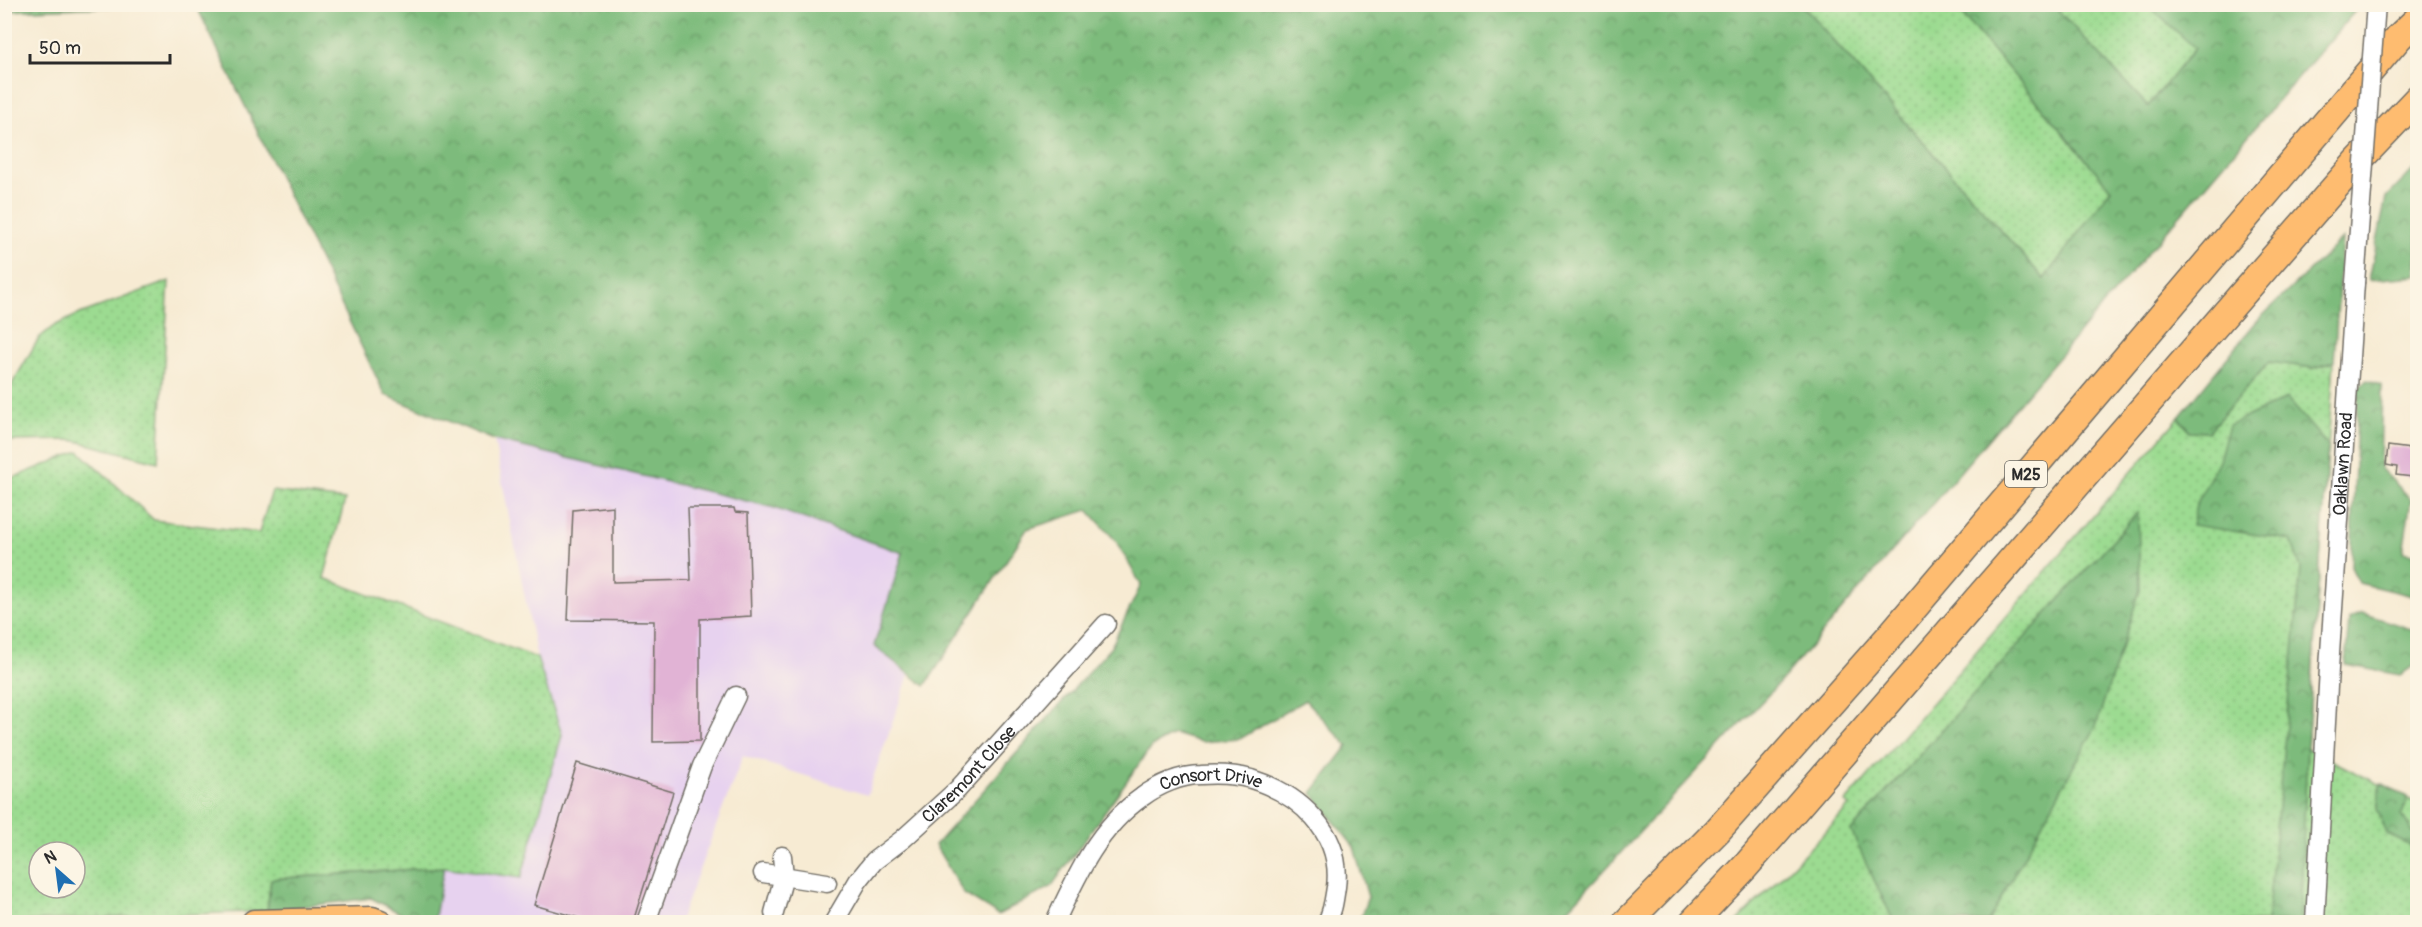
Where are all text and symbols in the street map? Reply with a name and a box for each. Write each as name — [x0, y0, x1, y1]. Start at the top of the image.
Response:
scale bar — [30, 27, 170, 65]
text: 50 m — [39, 37, 81, 60]
street label: Oaklawn Road — [2328, 411, 2358, 516]
road number: M25 — [2005, 461, 2047, 487]
street label: Claremont Close — [917, 721, 1022, 828]
street label: Consort Drive — [1156, 764, 1266, 797]
north arrow — [27, 840, 87, 900]
text: N — [41, 846, 60, 869]

